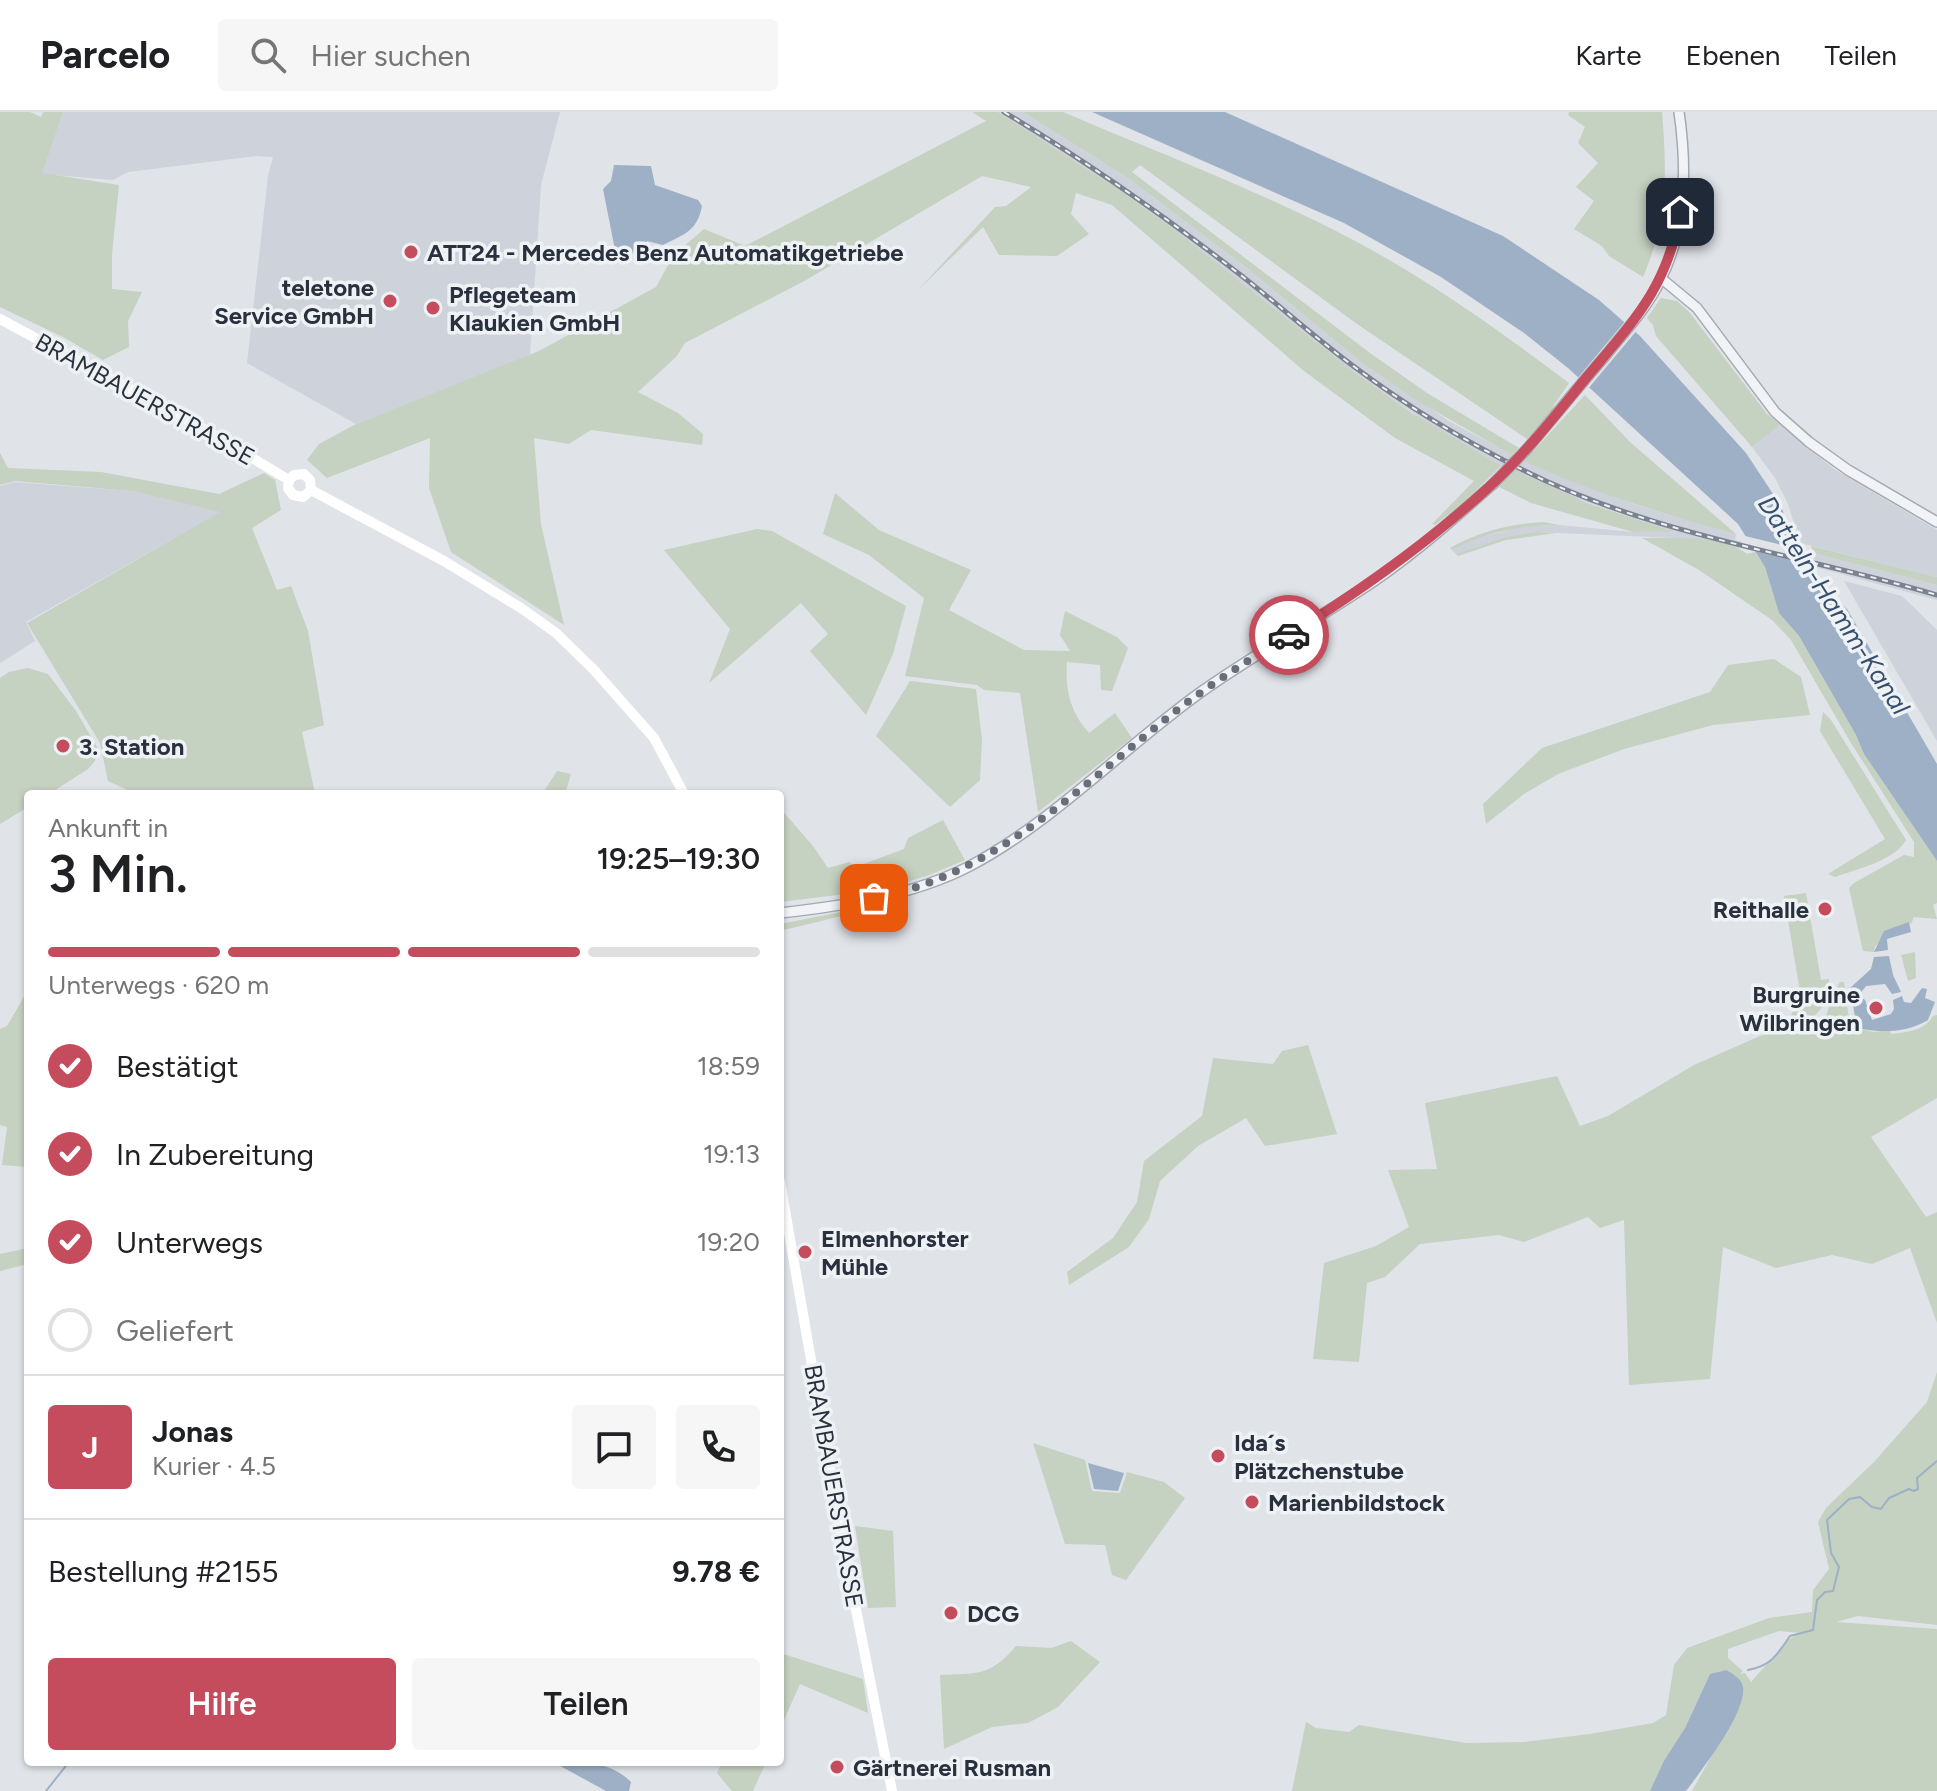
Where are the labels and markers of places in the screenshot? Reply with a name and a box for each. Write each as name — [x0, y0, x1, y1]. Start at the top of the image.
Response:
pin — [1646, 178, 1714, 246]
place label: ATT24 - Mercedes Benz Automatikgetriebe — [427, 238, 904, 267]
marker: ATT24 - Mercedes Benz Automatikgetriebe — [402, 243, 420, 261]
place label: teletone Service GmbH — [214, 273, 374, 330]
place label: Pflegeteam Klaukien GmbH — [449, 280, 620, 337]
marker: teletone Service GmbH — [381, 292, 399, 310]
marker: Pflegeteam Klaukien GmbH — [424, 299, 442, 317]
place label: 3. Station — [79, 732, 184, 761]
marker: 3. Station — [54, 737, 72, 755]
pin — [840, 864, 908, 932]
place label: Reithalle — [1713, 895, 1809, 924]
marker: Reithalle — [1816, 900, 1834, 918]
place label: Burgruine Wilbringen — [1739, 980, 1860, 1037]
marker: Burgruine Wilbringen — [1867, 999, 1885, 1017]
place label: Elmenhorster Mühle — [821, 1224, 969, 1281]
marker: Elmenhorster Mühle — [796, 1243, 814, 1261]
place label: Ida´s Plätzchenstube — [1234, 1428, 1404, 1485]
marker: Ida´s Plätzchenstube — [1209, 1447, 1227, 1465]
place label: Marienbildstock — [1268, 1488, 1445, 1517]
marker: Marienbildstock — [1243, 1493, 1261, 1511]
place label: DCG — [967, 1599, 1019, 1628]
marker: DCG — [942, 1604, 960, 1622]
place label: Gärtnerei Rusman — [853, 1753, 1051, 1782]
marker: Gärtnerei Rusman — [828, 1758, 846, 1776]

